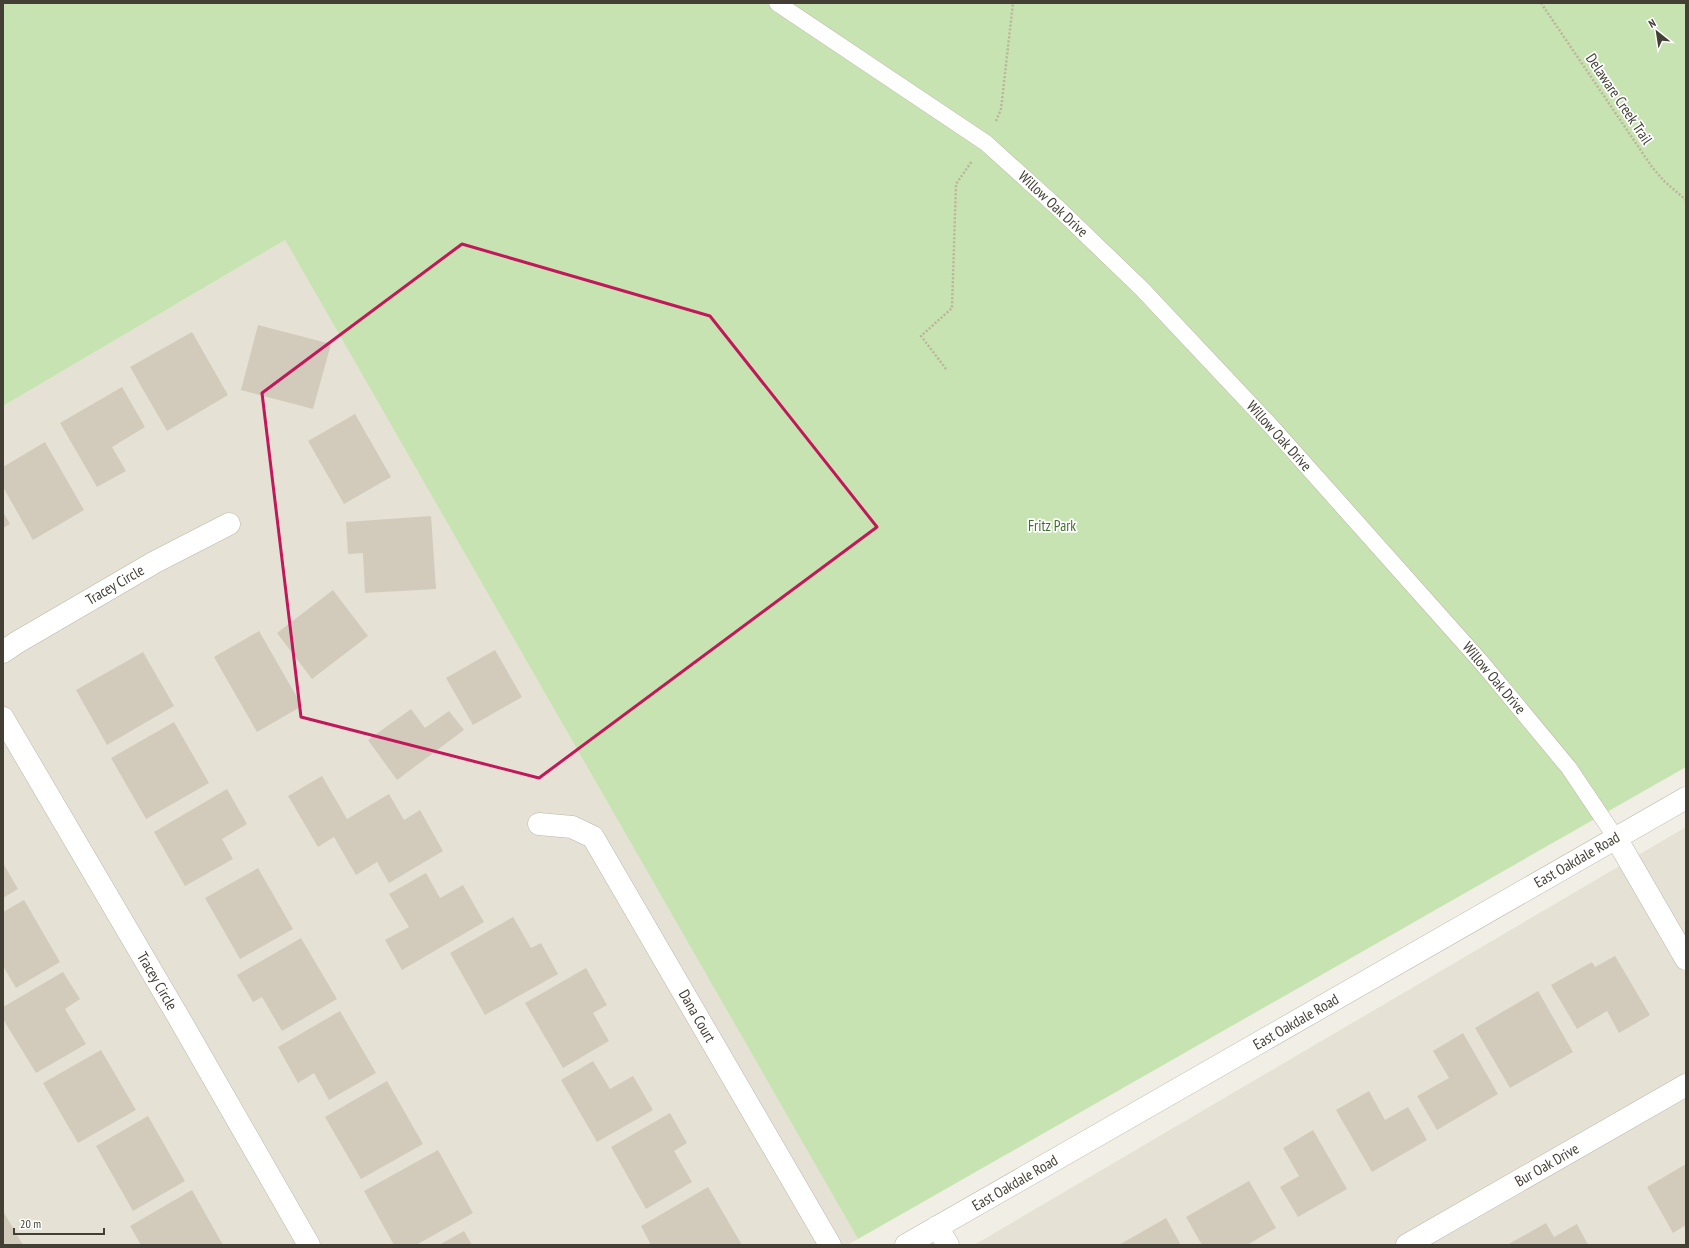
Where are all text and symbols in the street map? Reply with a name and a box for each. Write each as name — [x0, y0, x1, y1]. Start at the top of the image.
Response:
north arrow — [1637, 12, 1677, 52]
text: N — [1646, 16, 1658, 31]
street label: Delaware Creek Trail — [1582, 50, 1657, 148]
street label: Willow Oak Drive — [1014, 166, 1092, 241]
street label: Willow Oak Drive — [1243, 396, 1316, 475]
park label: Fritz Park — [1028, 516, 1076, 535]
street label: Tracey Circle — [82, 560, 147, 609]
street label: Willow Oak Drive — [1459, 638, 1530, 718]
street label: East Oakdale Road — [1531, 827, 1623, 892]
street label: Tracey Circle — [133, 948, 182, 1013]
street label: Dana Court — [675, 986, 720, 1045]
street label: East Oakdale Road — [1250, 989, 1342, 1054]
street label: Bur Oak Drive — [1511, 1139, 1582, 1191]
street label: East Oakdale Road — [969, 1150, 1061, 1215]
scale bar — [14, 1210, 104, 1236]
text: 20 m — [20, 1216, 41, 1231]

